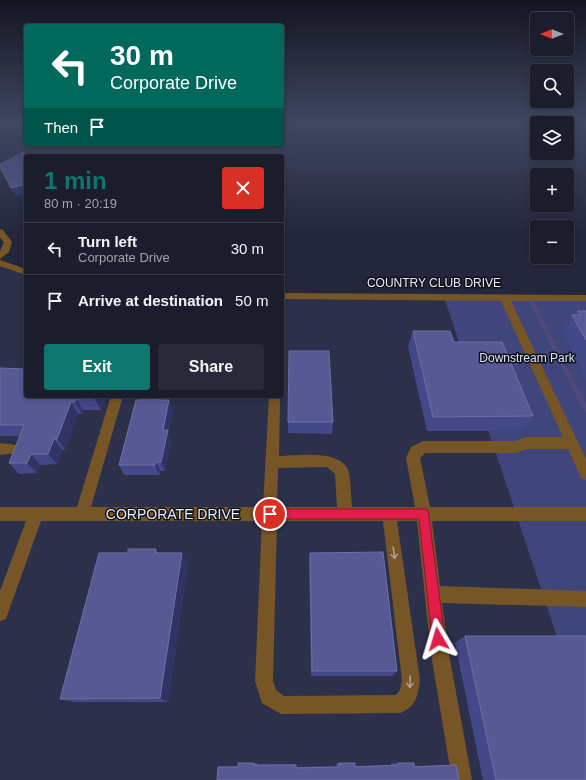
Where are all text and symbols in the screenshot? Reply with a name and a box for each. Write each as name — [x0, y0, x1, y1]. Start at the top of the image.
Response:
north arrow — [530, 12, 574, 56]
map controls — [530, 12, 574, 264]
icon: left — [44, 40, 96, 92]
text: 30 m — [110, 40, 174, 71]
button: search — [530, 64, 574, 108]
text: Corporate Drive — [110, 73, 237, 93]
icon: arrive — [86, 116, 108, 138]
button: layers — [530, 116, 574, 160]
text: Then — [44, 119, 78, 136]
text: 1 min — [44, 167, 107, 194]
button: close — [222, 167, 264, 209]
button: + — [530, 168, 574, 212]
text: 80 m · 20:19 — [44, 196, 117, 211]
button: − — [530, 220, 574, 264]
text: Turn left — [78, 233, 137, 250]
icon: left — [44, 238, 66, 260]
text: 30 m — [231, 240, 264, 257]
text: Corporate Drive — [78, 250, 170, 265]
street label: COUNTRY CLUB DRIVE — [367, 276, 501, 290]
icon: arrive — [44, 290, 66, 312]
text: Arrive at destination — [78, 292, 223, 309]
text: 50 m — [235, 292, 268, 309]
button: Exit — [44, 344, 150, 390]
button: Share — [158, 344, 264, 390]
park label: Downstream Park — [479, 351, 576, 365]
pin — [253, 497, 287, 531]
icon: arrive — [259, 503, 281, 525]
street label: CORPORATE DRIVE — [106, 506, 240, 522]
one-way arrow — [390, 546, 398, 559]
position arrow — [417, 618, 459, 660]
one-way arrow — [406, 675, 414, 688]

